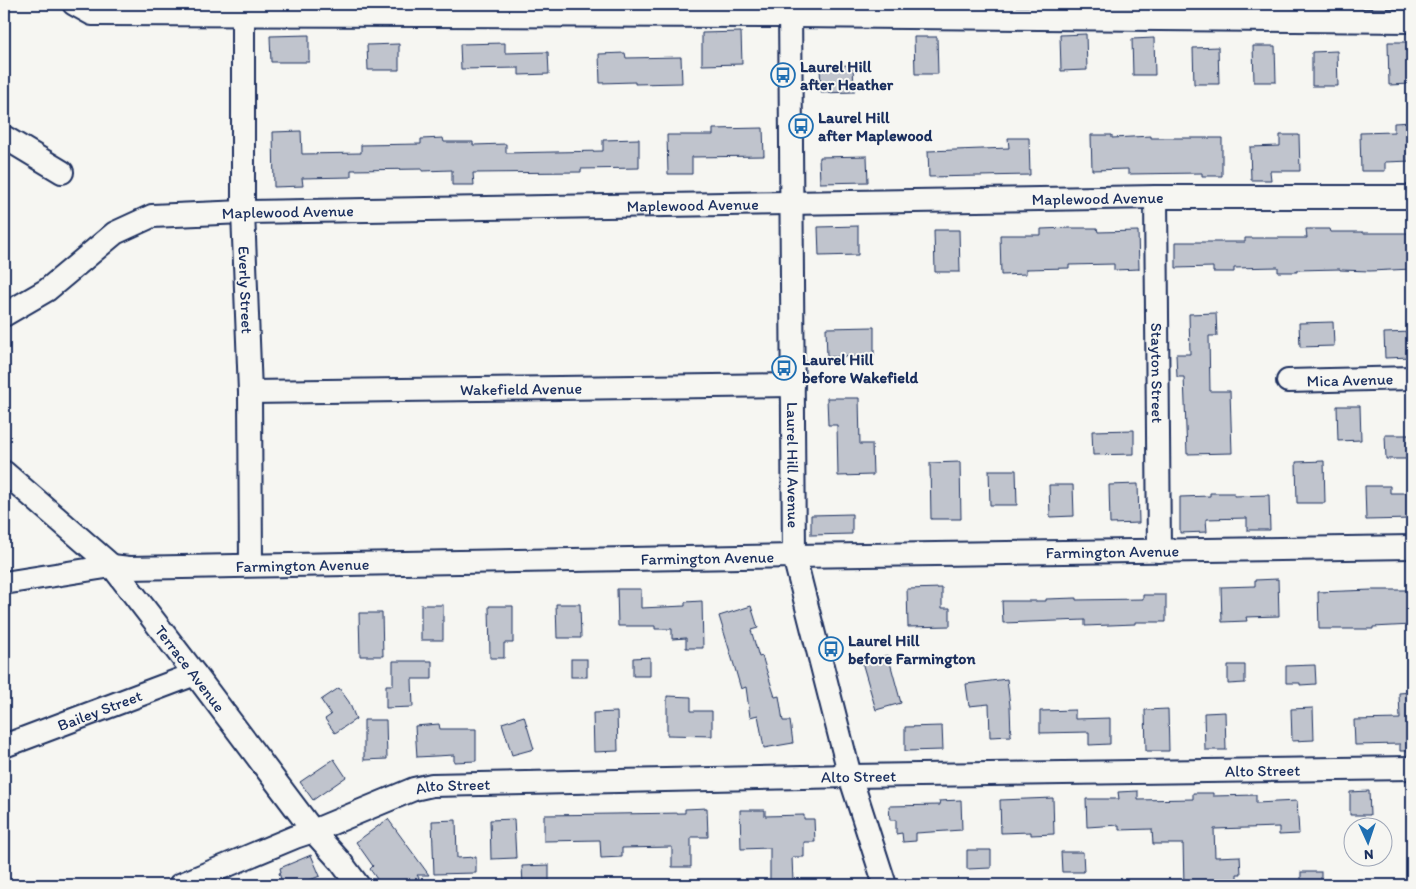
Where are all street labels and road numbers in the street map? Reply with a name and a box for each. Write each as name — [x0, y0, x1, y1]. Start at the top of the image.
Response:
street label: Maplewood Avenue — [1031, 187, 1164, 209]
street label: Maplewood Avenue — [626, 194, 759, 215]
street label: Maplewood Avenue — [221, 201, 354, 222]
street label: Everly Street — [235, 246, 257, 334]
street label: Stayton Street — [1148, 323, 1167, 423]
street label: Mica Avenue — [1306, 369, 1394, 390]
street label: Wakefield Avenue — [460, 378, 582, 399]
street label: Laurel Hill Avenue — [783, 402, 803, 528]
street label: Farmington Avenue — [1045, 541, 1180, 562]
street label: Farmington Avenue — [641, 547, 775, 568]
street label: Farmington Avenue — [236, 554, 370, 576]
street label: Terrace Avenue — [151, 621, 230, 716]
street label: Bailey Street — [55, 685, 144, 735]
street label: Alto Street — [1225, 760, 1300, 780]
street label: Alto Street — [821, 766, 896, 786]
street label: Alto Street — [413, 774, 490, 798]

